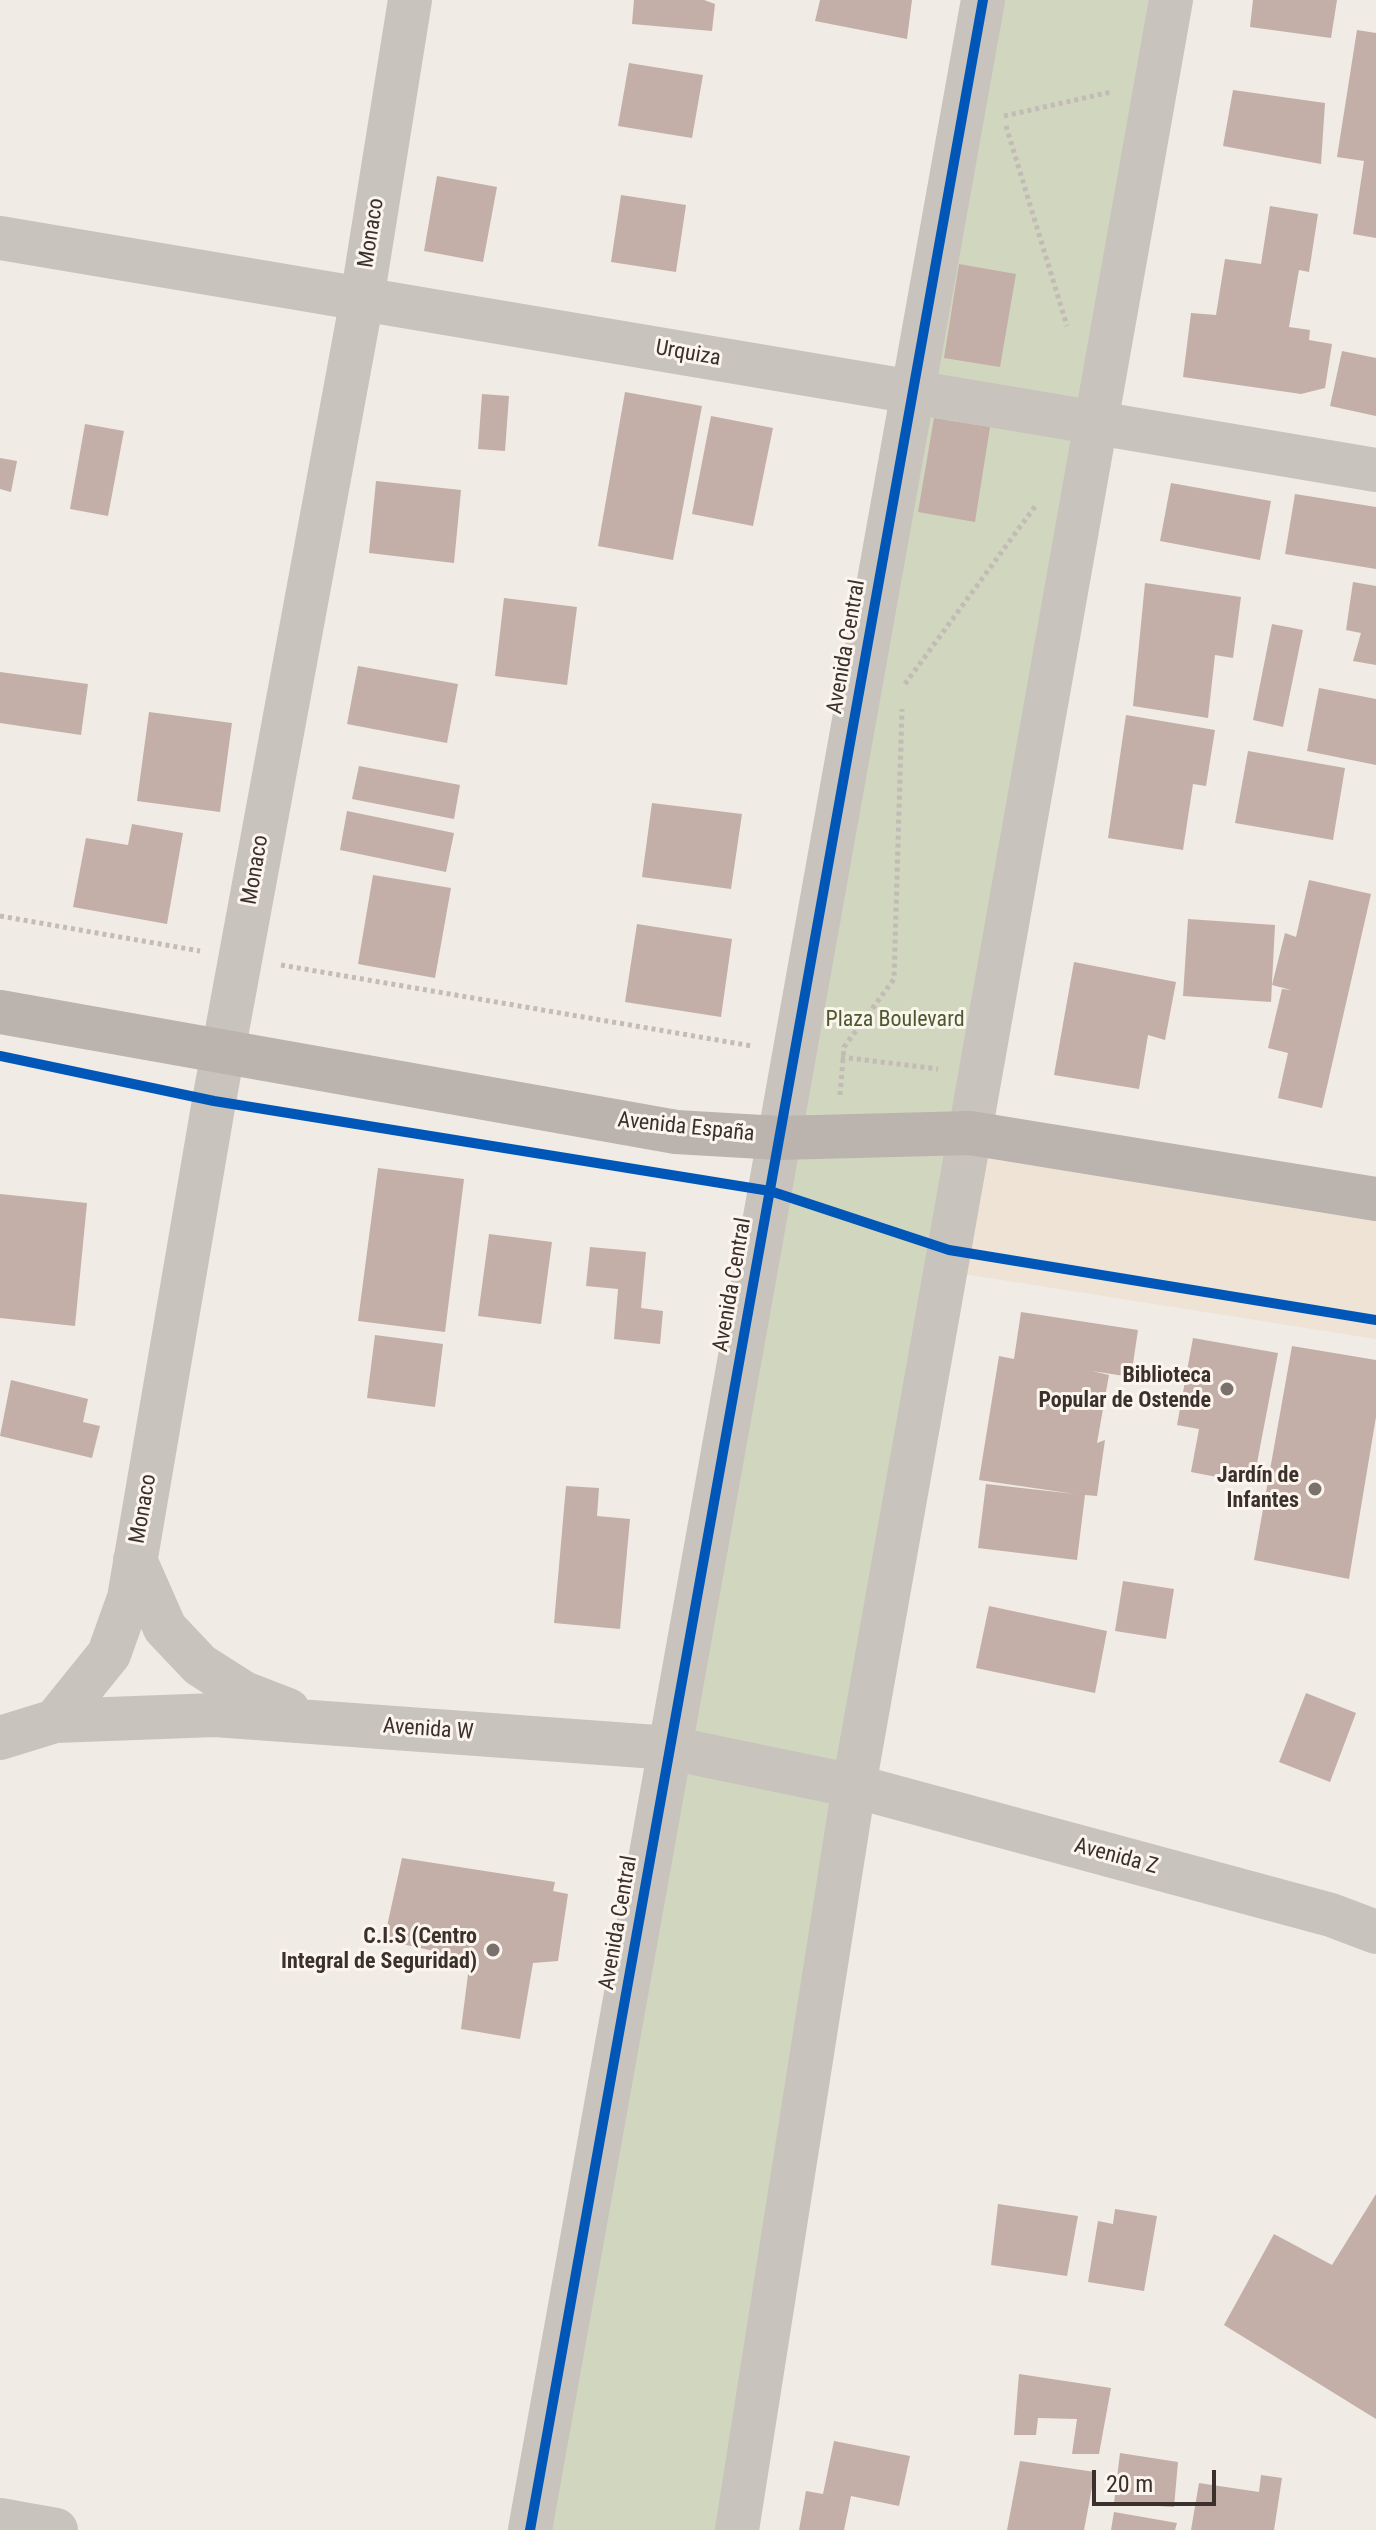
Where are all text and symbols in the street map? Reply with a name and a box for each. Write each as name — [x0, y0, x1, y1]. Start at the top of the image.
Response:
street label: Monaco — [353, 196, 391, 270]
street label: Urquiza — [653, 335, 723, 373]
street label: Avenida Central — [822, 578, 872, 716]
street label: Monaco — [237, 833, 275, 907]
park label: Plaza Boulevard — [825, 1007, 965, 1033]
street label: Avenida España — [616, 1108, 756, 1148]
street label: Avenida Central — [708, 1216, 758, 1354]
place label: Biblioteca Popular de Ostende — [1038, 1363, 1211, 1414]
marker: Biblioteca Popular de Ostende — [1218, 1380, 1236, 1398]
place label: Jardín de Infantes — [1217, 1463, 1299, 1514]
street label: Monaco — [125, 1472, 163, 1546]
marker: Jardín de Infantes — [1306, 1480, 1324, 1498]
street label: Avenida W — [382, 1714, 474, 1746]
street label: Avenida Z — [1071, 1833, 1161, 1881]
street label: Avenida Central — [594, 1854, 644, 1992]
place label: C.I.S (Centro Integral de Seguridad) — [281, 1924, 477, 1976]
marker: C.I.S (Centro Integral de Seguridad) — [484, 1941, 502, 1959]
scale bar — [1096, 2454, 1220, 2504]
text: 20 m — [1106, 2470, 1153, 2498]

